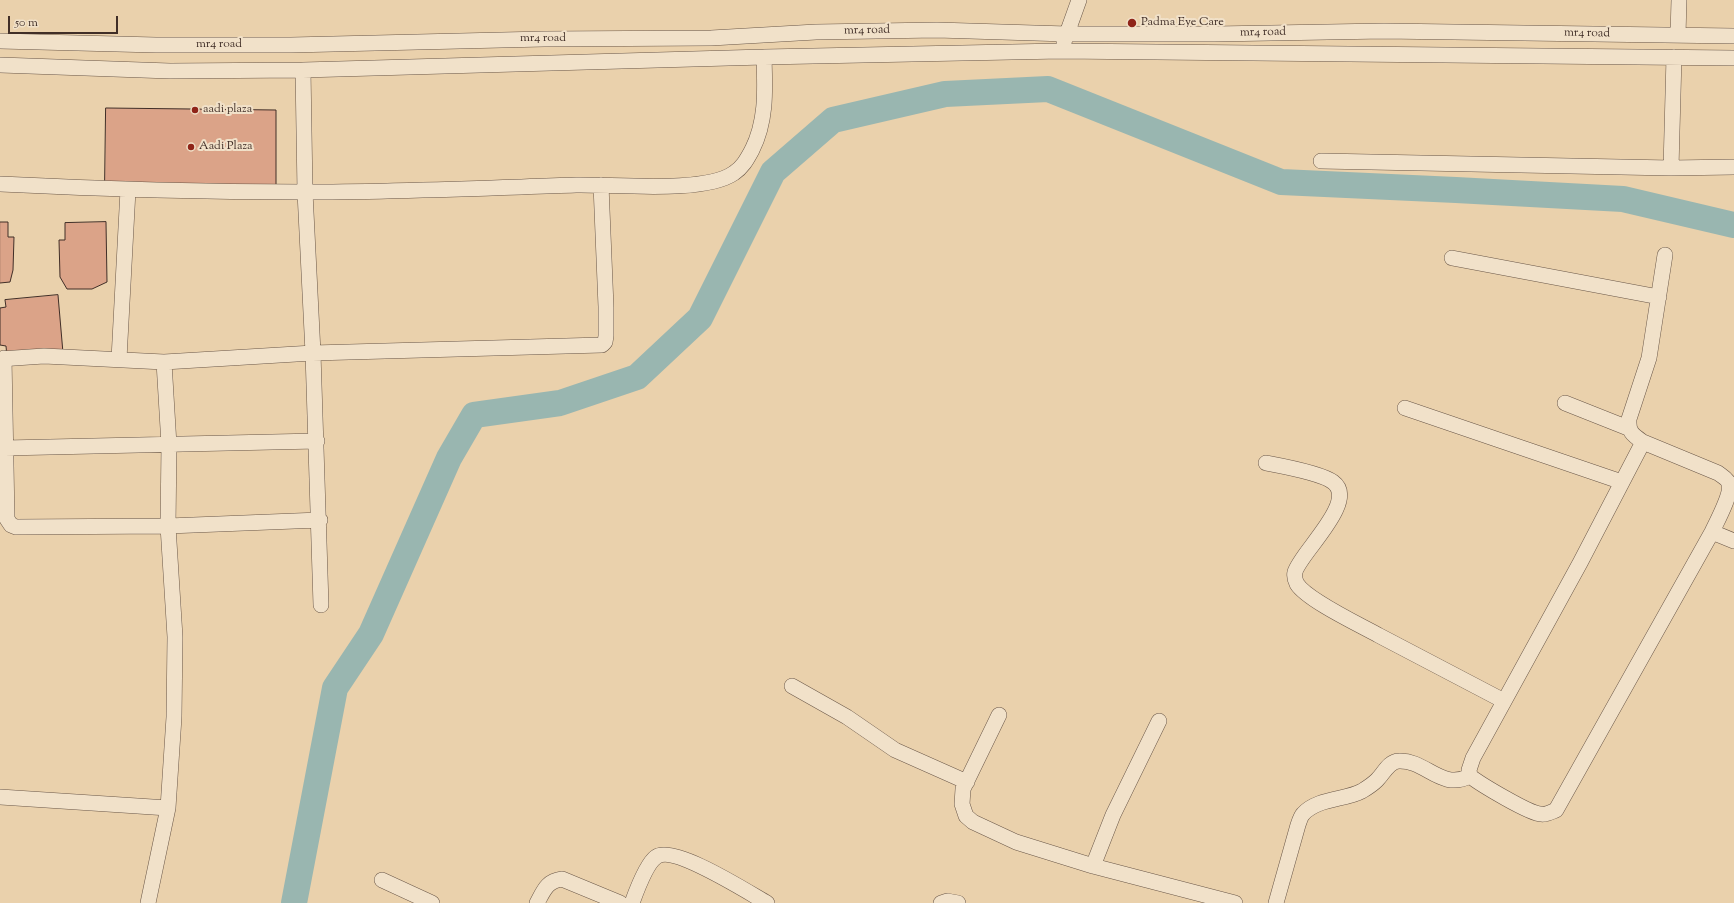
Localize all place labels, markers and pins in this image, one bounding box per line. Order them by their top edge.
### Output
place label: Padma Eye Care [1141,16,1224,30]
marker: Padma Eye Care [1126,17,1138,29]
place label: aadi plaza [203,103,252,117]
marker: aadi plaza [190,105,200,115]
place label: Aadi Plaza [199,140,253,154]
marker: Aadi Plaza [186,142,196,152]

